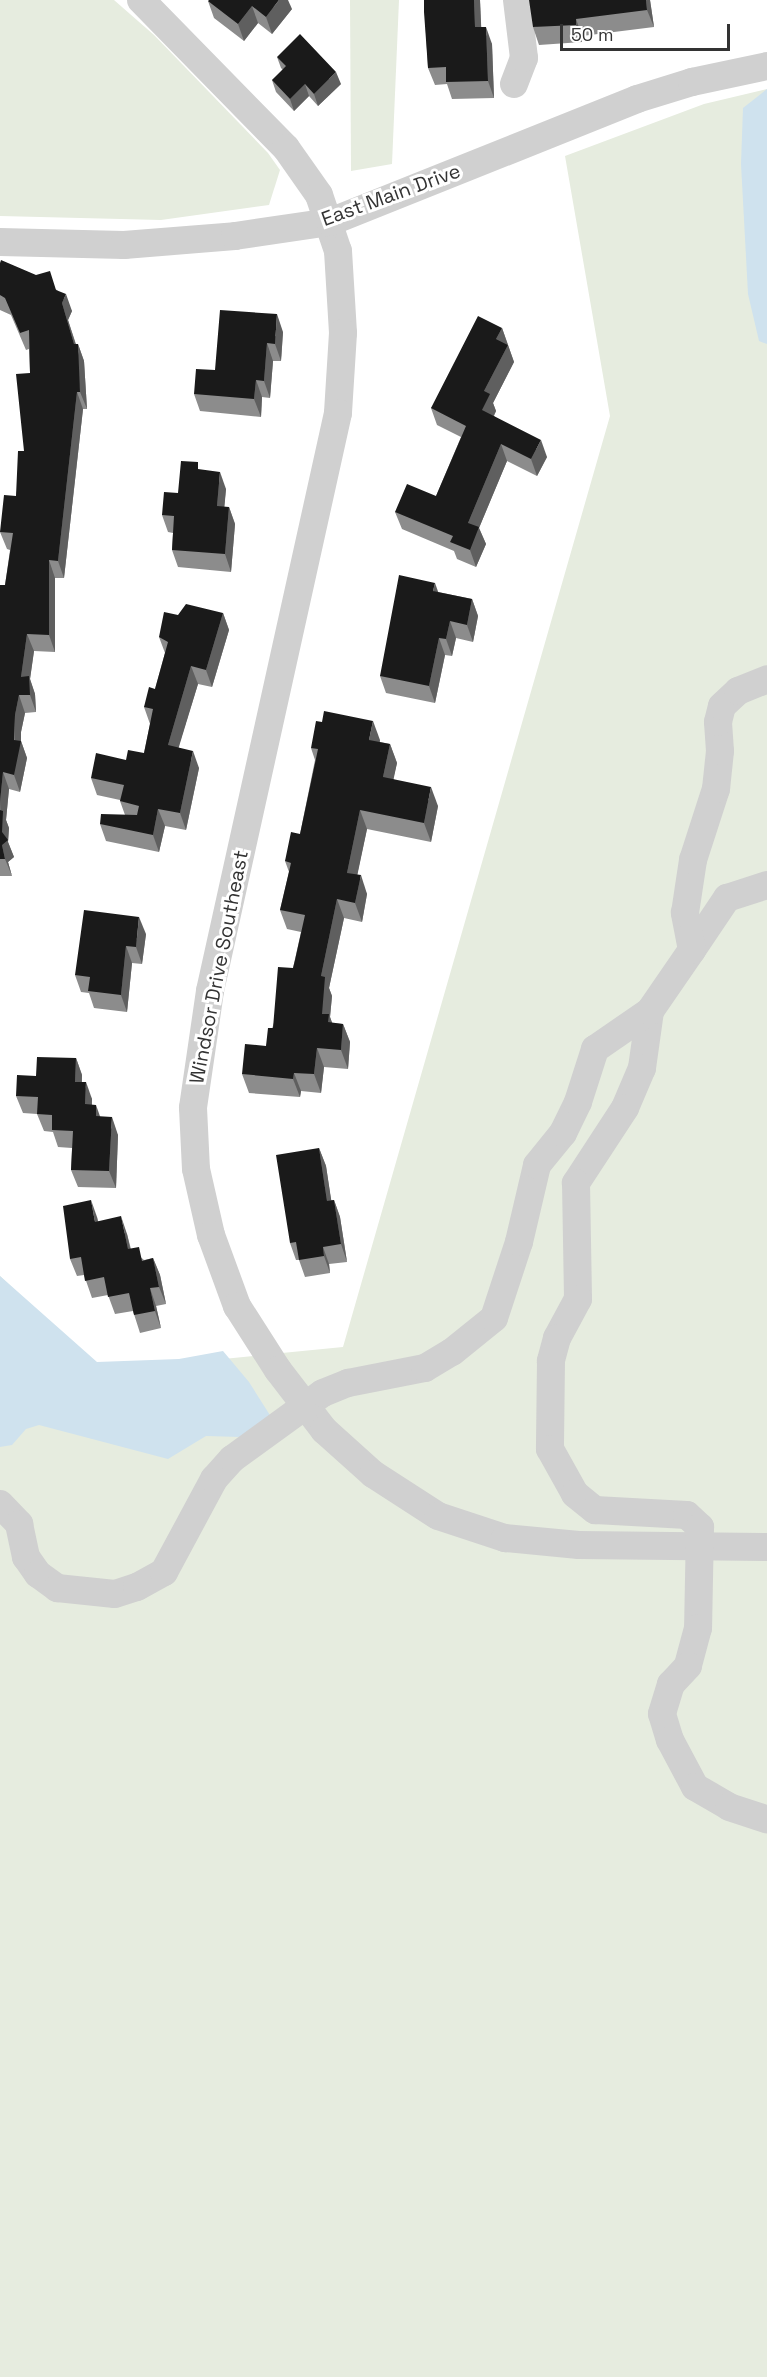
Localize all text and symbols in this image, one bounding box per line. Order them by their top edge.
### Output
scale bar [563,12,732,50]
text: 50 m [571,23,613,46]
street label: East Main Drive [318,159,464,231]
street label: Windsor Drive Southeast [185,848,253,1086]

